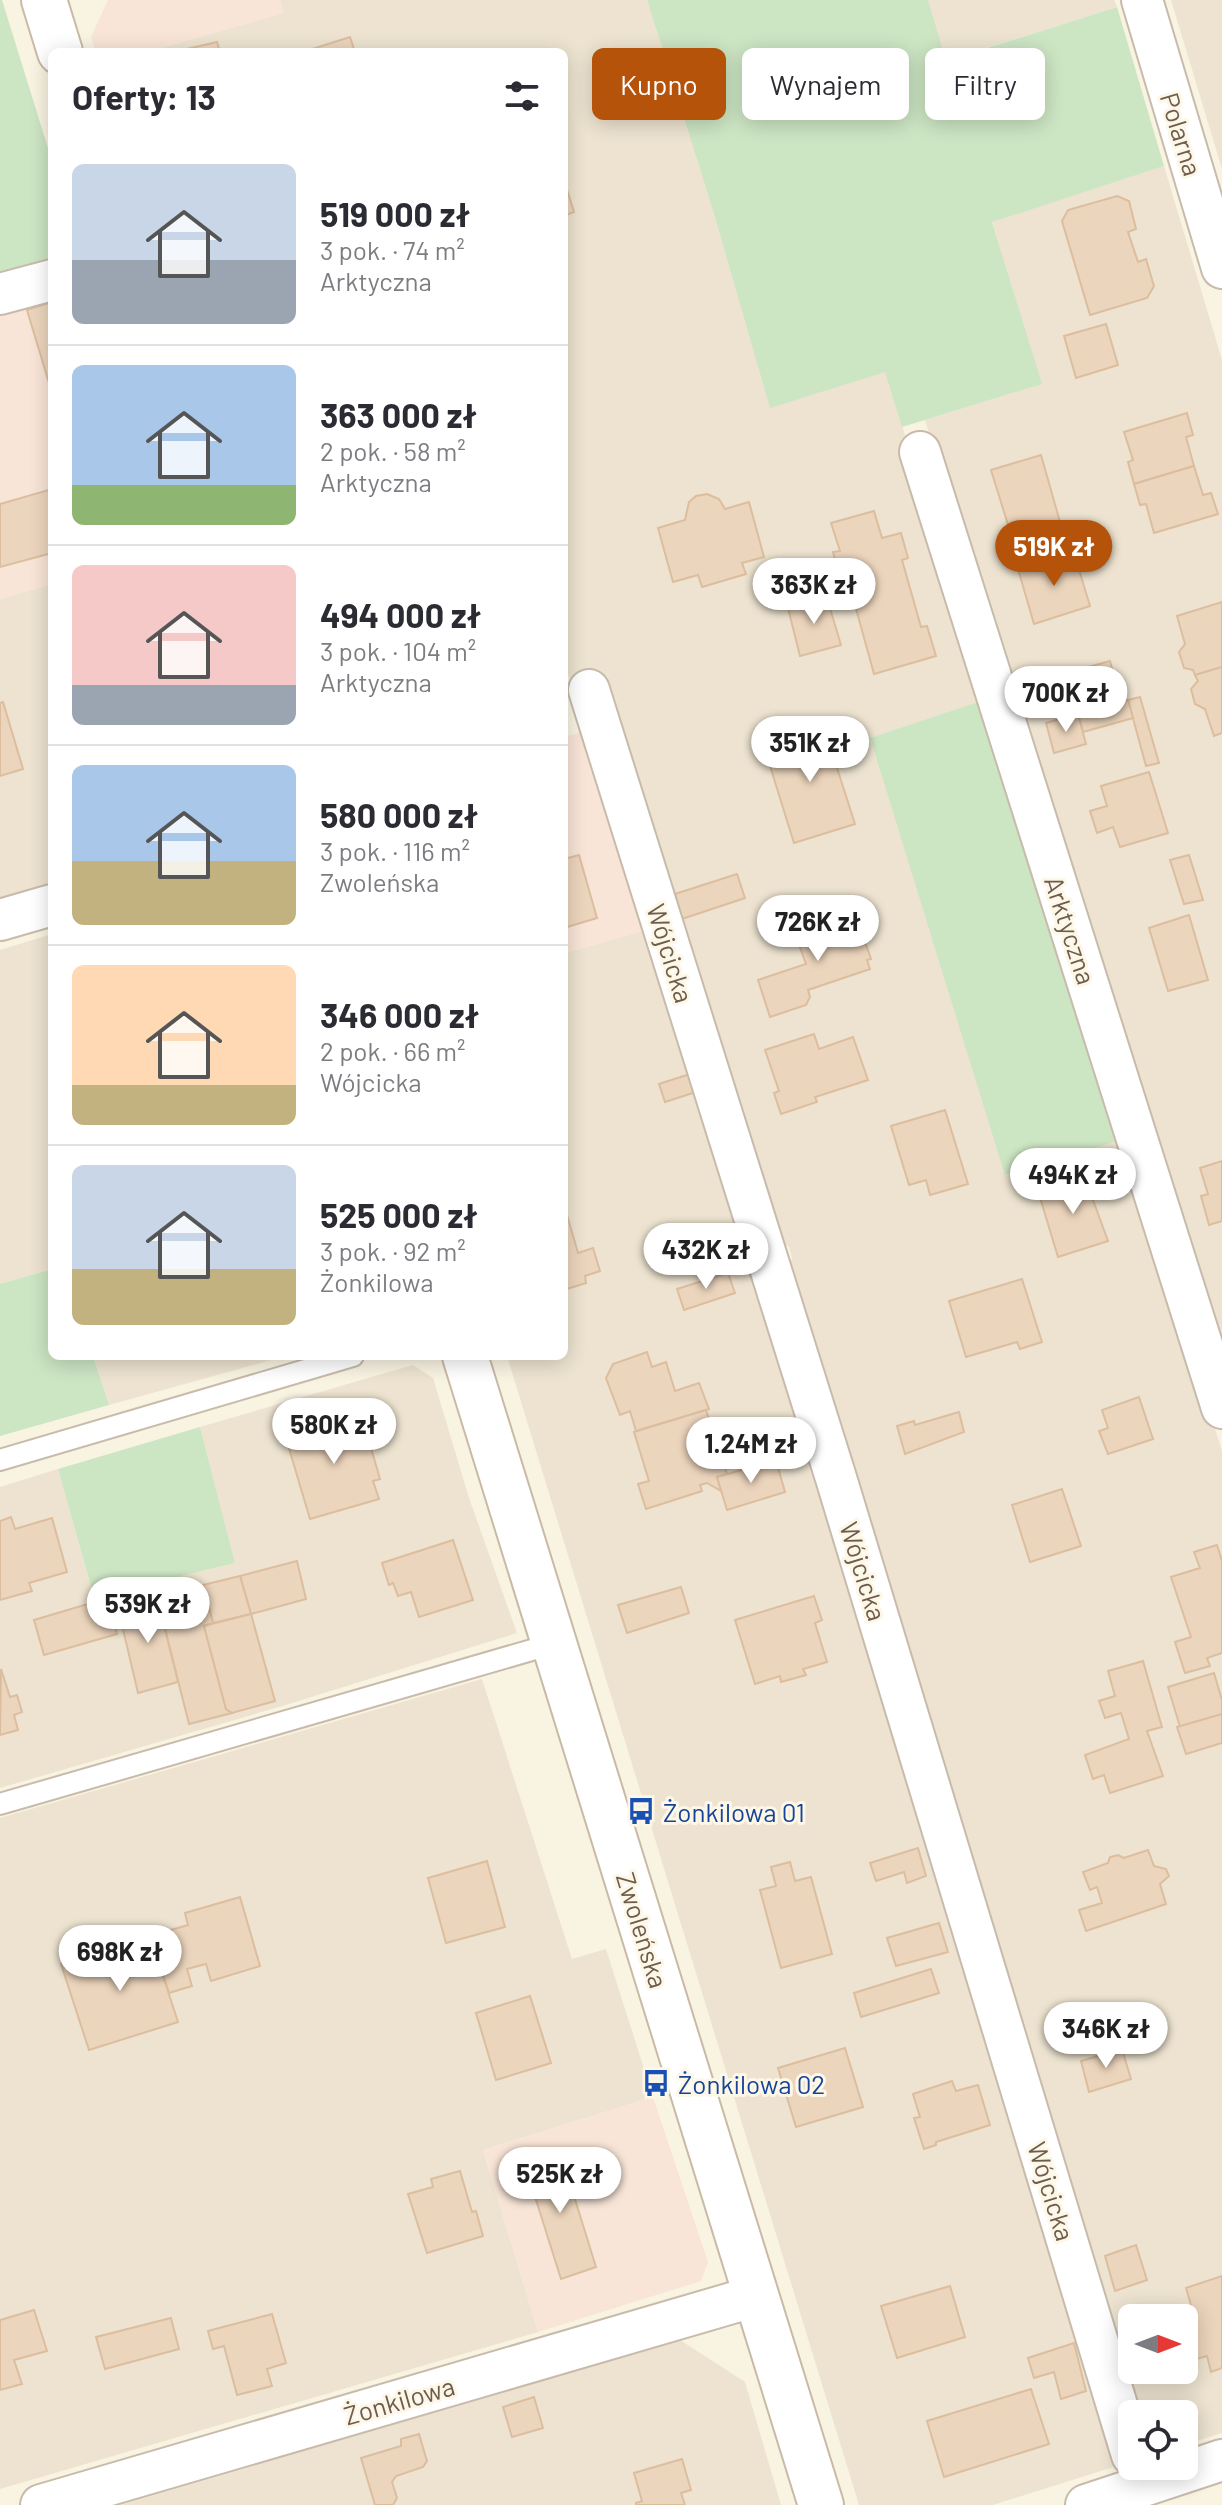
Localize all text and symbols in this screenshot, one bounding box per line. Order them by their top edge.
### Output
chip: Kupno [592,48,726,120]
chip: Wynajem [742,48,909,120]
chip: Filtry [925,48,1045,120]
icon: filters [500,74,544,118]
text: Oferty: 13 [72,76,216,117]
street label: Polarna [1155,89,1209,179]
text: 519 000 zł [320,193,470,234]
icon: home [136,196,232,292]
text: 3 pok. · 74 m² [320,234,465,265]
text: Arktyczna [320,265,432,296]
text: 363 000 zł [320,394,477,435]
icon: home [136,397,232,493]
text: 2 pok. · 58 m² [320,435,466,466]
text: Arktyczna [320,466,432,497]
pin: 519K zł [980,520,1128,588]
text: 519K zł [1013,530,1095,561]
pin: 363K zł [740,558,888,626]
text: 363K zł [771,568,857,599]
text: 494 000 zł [320,594,481,635]
icon: home [136,597,232,693]
text: 3 pok. · 104 m² [320,635,476,666]
text: Arktyczna [320,666,432,697]
pin: 700K zł [992,666,1140,734]
text: 700K zł [1022,676,1110,707]
pin: 351K zł [736,716,884,784]
text: 351K zł [769,726,851,757]
text: 580 000 zł [320,794,478,835]
icon: home [136,797,232,893]
text: 3 pok. · 116 m² [320,835,470,866]
text: Zwoleńska [320,866,439,897]
street label: Arktyczna [1039,872,1103,988]
pin: 726K zł [744,895,892,963]
street label: Wójcicka [641,900,701,1006]
text: 726K zł [775,905,861,936]
text: 346 000 zł [320,994,479,1035]
icon: home [136,997,232,1093]
text: 2 pok. · 66 m² [320,1035,466,1066]
text: Wójcicka [320,1066,422,1097]
pin: 494K zł [999,1148,1147,1216]
text: 494K zł [1028,1158,1118,1189]
text: 525 000 zł [320,1194,478,1235]
icon: home [136,1197,232,1293]
pin: 432K zł [632,1223,780,1291]
text: 432K zł [661,1233,751,1264]
text: 3 pok. · 92 m² [320,1235,466,1266]
text: Żonkilowa [320,1266,433,1297]
pin: 580K zł [260,1398,408,1466]
text: 580K zł [290,1408,378,1439]
pin: 1.24M zł [668,1417,834,1485]
text: 1.24M zł [704,1427,798,1458]
street label: Wójcicka [834,1518,894,1624]
pin: 539K zł [74,1577,222,1645]
text: 539K zł [105,1587,191,1618]
bus stop icon: Żonkilowa 01 [626,1796,656,1826]
place label: Żonkilowa 01 [663,1796,805,1827]
street label: Zwoleńska [611,1868,675,1992]
pin: 698K zł [46,1925,194,1993]
text: 698K zł [77,1935,163,1966]
pin: 346K zł [1032,2002,1180,2070]
text: 346K zł [1062,2012,1150,2043]
bus stop icon: Żonkilowa 02 [641,2068,671,2098]
place label: Żonkilowa 02 [678,2068,825,2099]
street label: Wójcicka [1022,2138,1082,2244]
pin: 525K zł [486,2147,634,2215]
text: 525K zł [516,2157,604,2188]
north arrow [1118,2304,1198,2384]
map controls [1118,2304,1198,2480]
street label: Żonkilowa [340,2369,458,2431]
button: locate [1118,2400,1198,2480]

